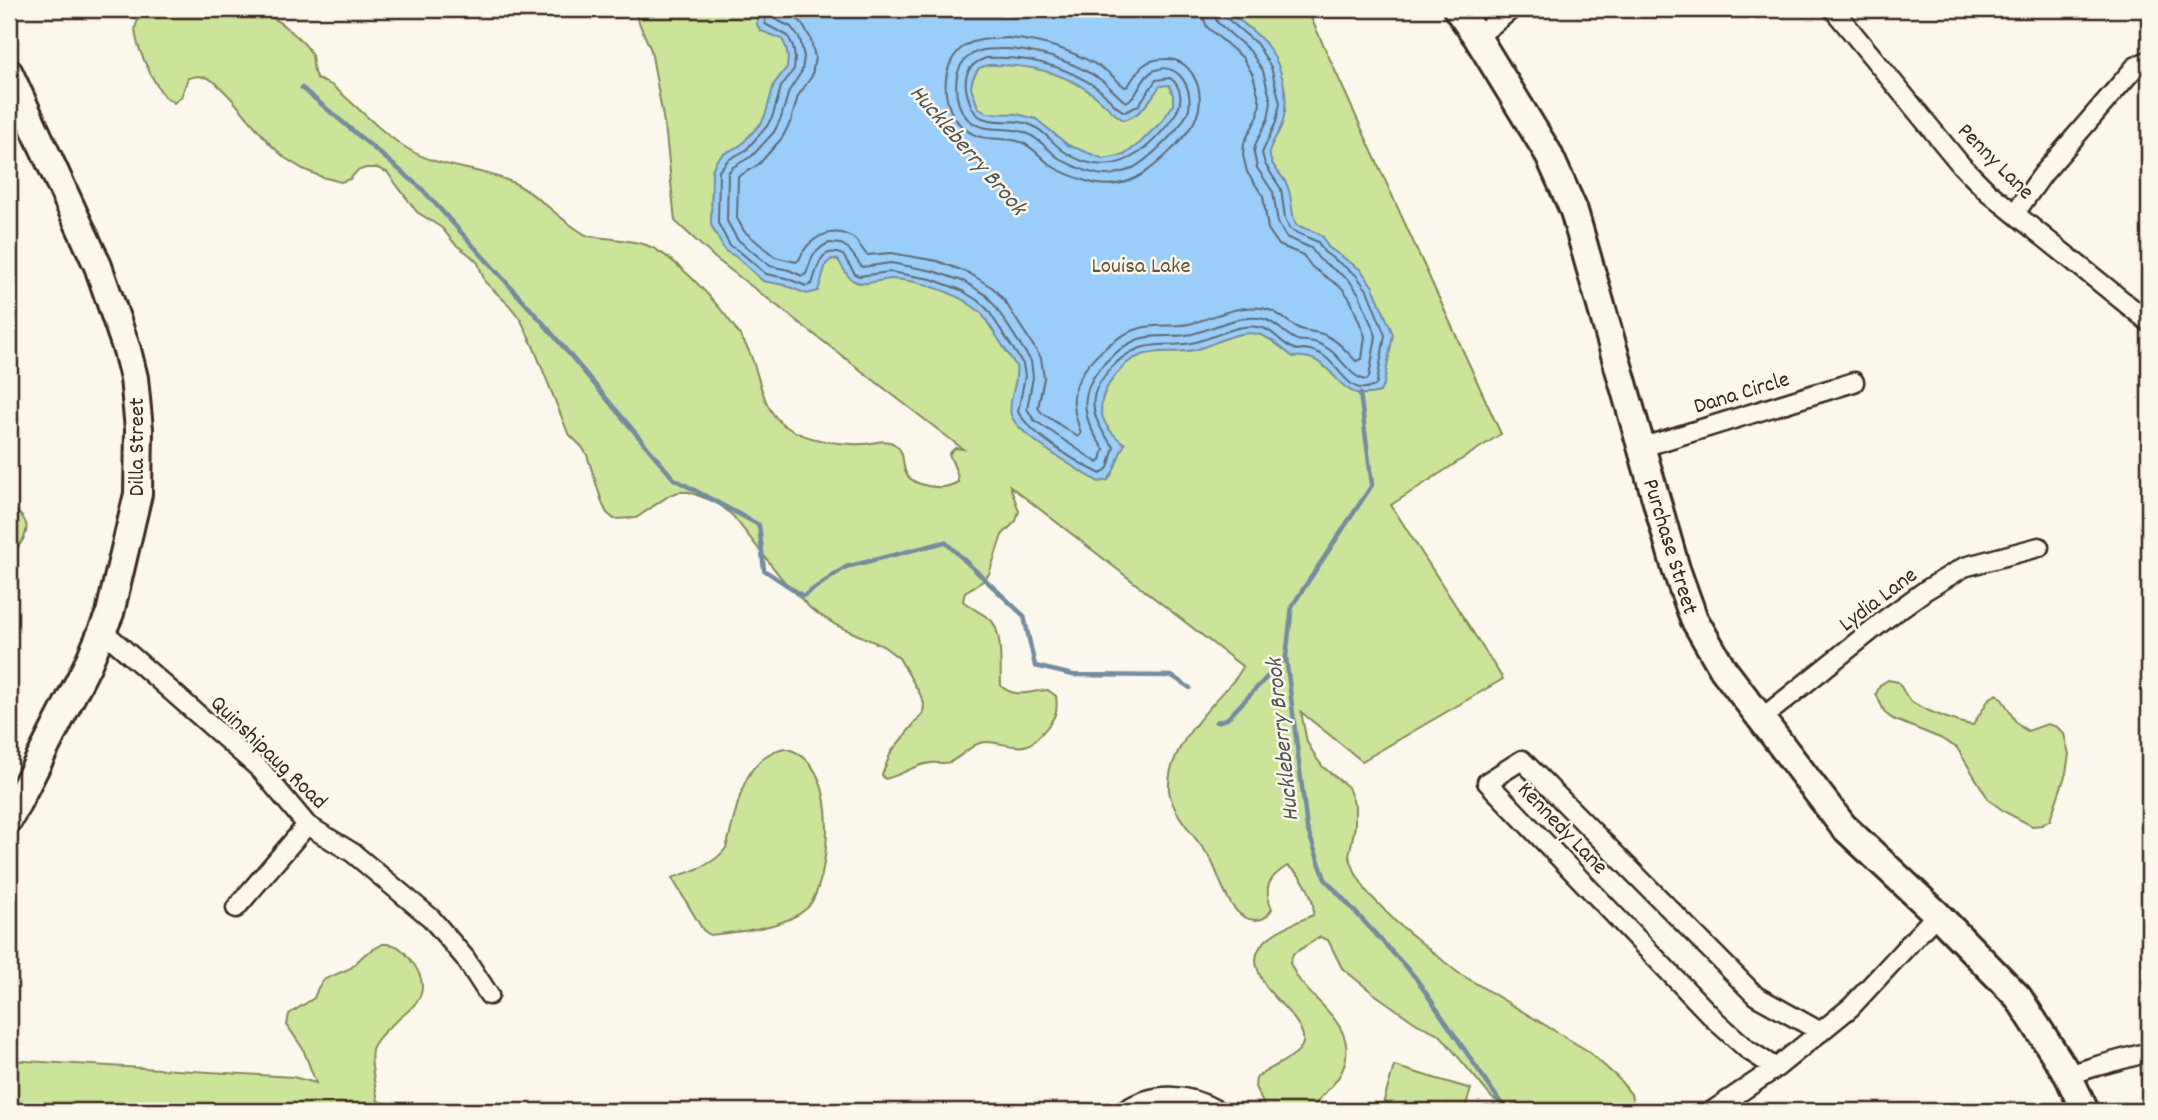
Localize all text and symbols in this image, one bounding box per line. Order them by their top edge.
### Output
water label: Huckleberry Brook [900,78,1035,226]
street label: Penny Lane [1948,116,2041,209]
park label: Louisa Lake [1091,251,1191,284]
street label: Dana Circle [1690,364,1794,424]
street label: Dilla Street [122,398,155,496]
street label: Purchase Street [1632,475,1705,619]
street label: Lydia Lane [1833,560,1925,641]
water label: Huckleberry Brook [1258,654,1309,823]
street label: Quinshipaug Road [201,689,334,818]
street label: Kennedy Lane [1508,775,1614,883]

